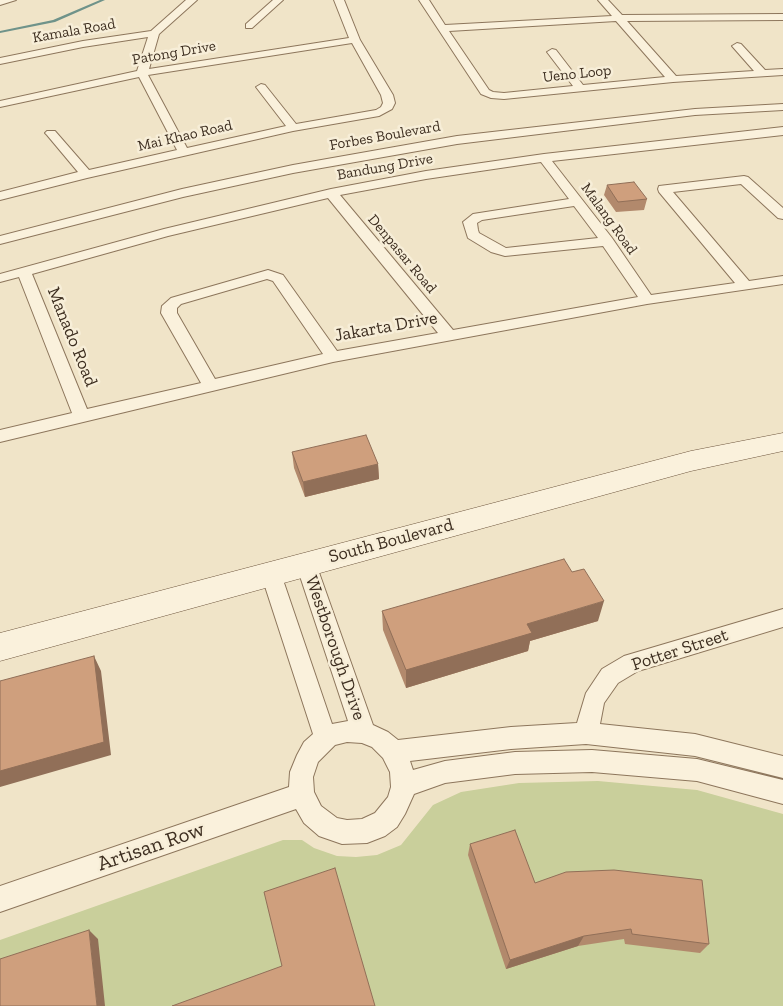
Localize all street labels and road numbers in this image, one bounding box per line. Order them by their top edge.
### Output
street label: Kamala Road [31,15,117,47]
street label: Patong Drive [131,37,217,69]
street label: Ueno Loop [542,61,612,87]
street label: Mai Khao Road [136,116,234,156]
street label: Forbes Boulevard [328,117,442,155]
street label: Bandung Drive [336,150,434,184]
street label: Malang Road [577,180,641,258]
street label: Denpasar Road [364,211,440,297]
street label: Manado Road [42,284,102,390]
street label: Jakarta Drive [333,307,439,347]
street label: South Boulevard [326,514,456,568]
street label: Westborough Drive [300,573,370,723]
street label: Potter Street [629,624,731,676]
street label: Artisan Row [94,817,208,877]

